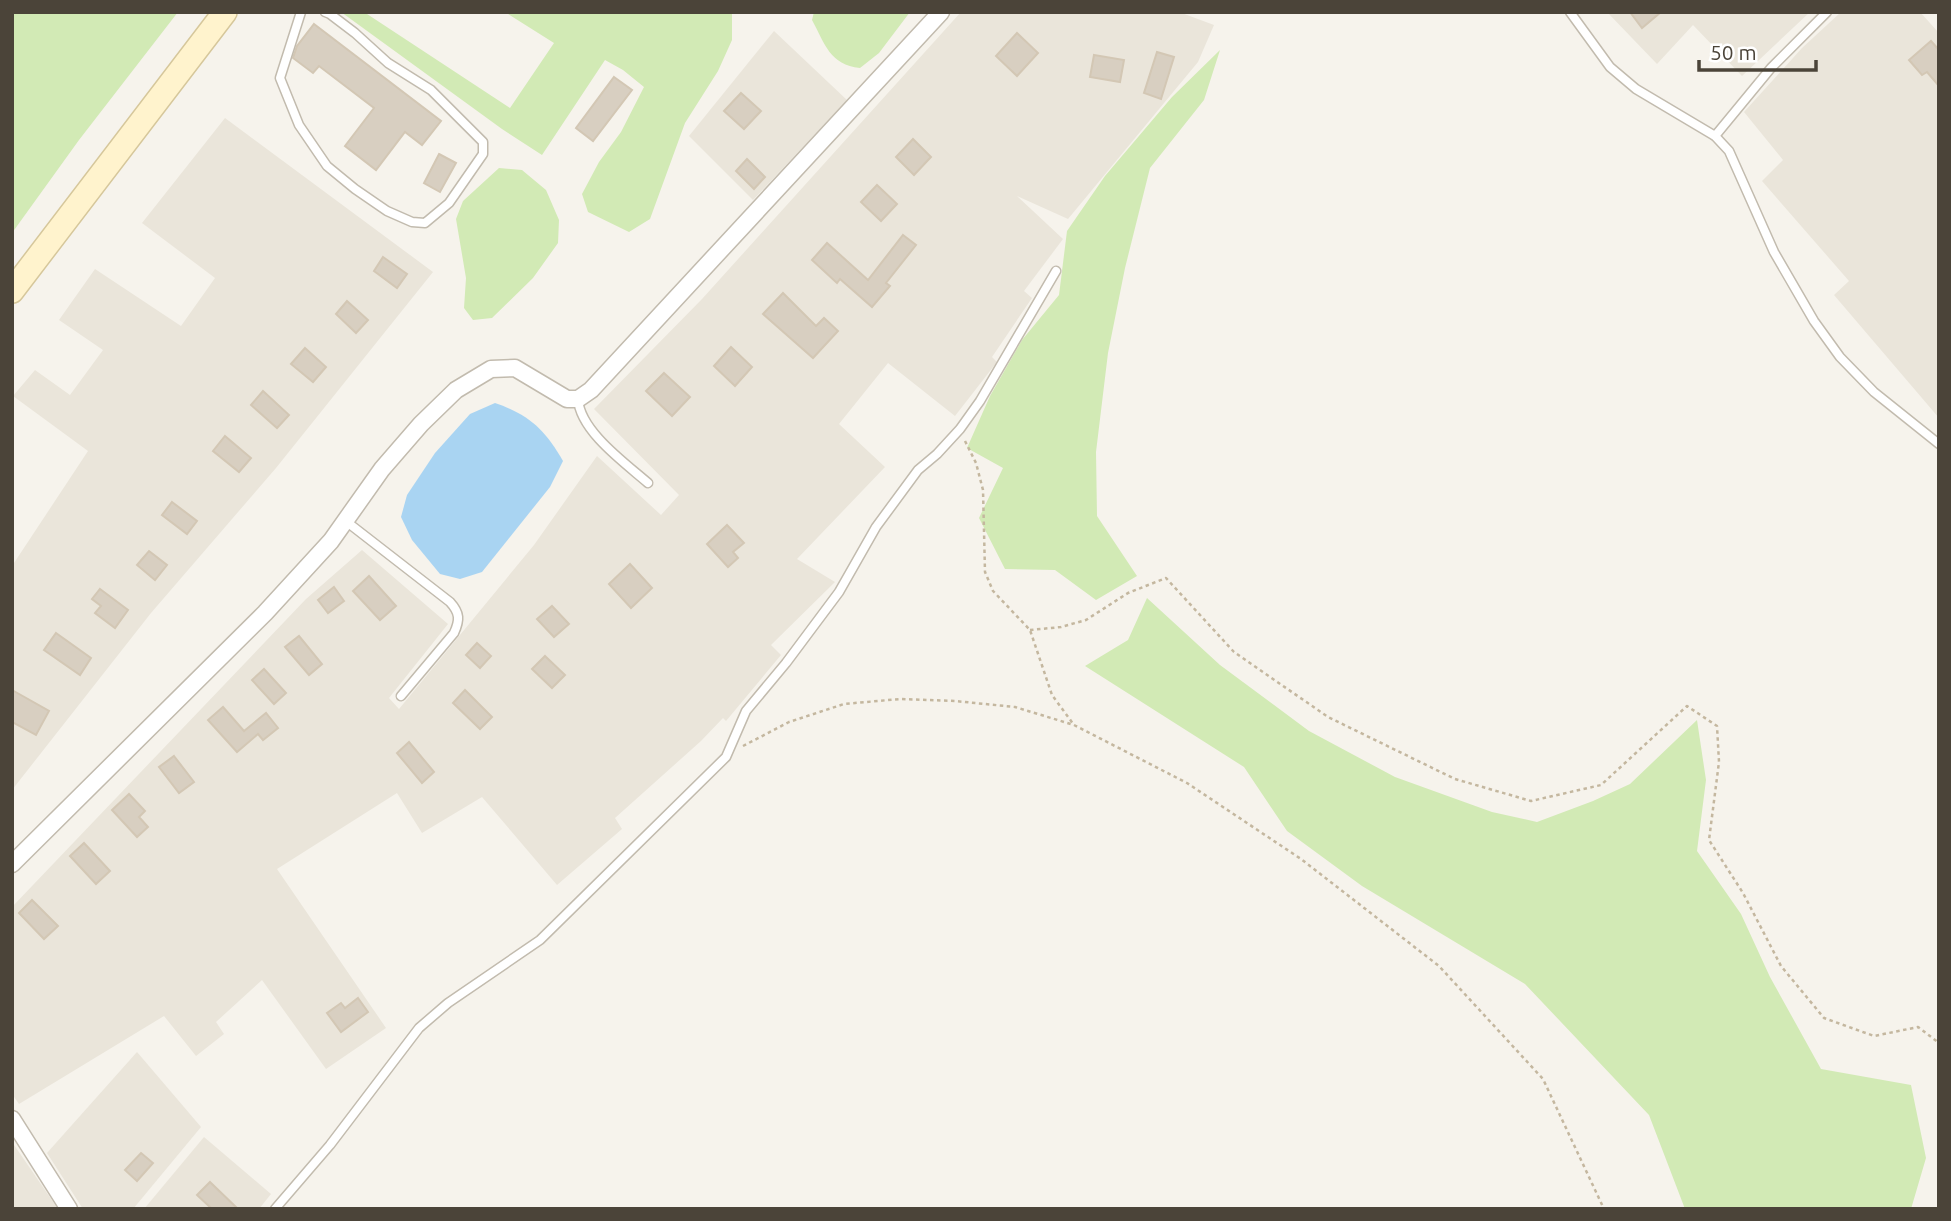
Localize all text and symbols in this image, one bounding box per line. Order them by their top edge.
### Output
scale bar [1699,28,1816,72]
text: 50 m [1710,40,1757,64]

